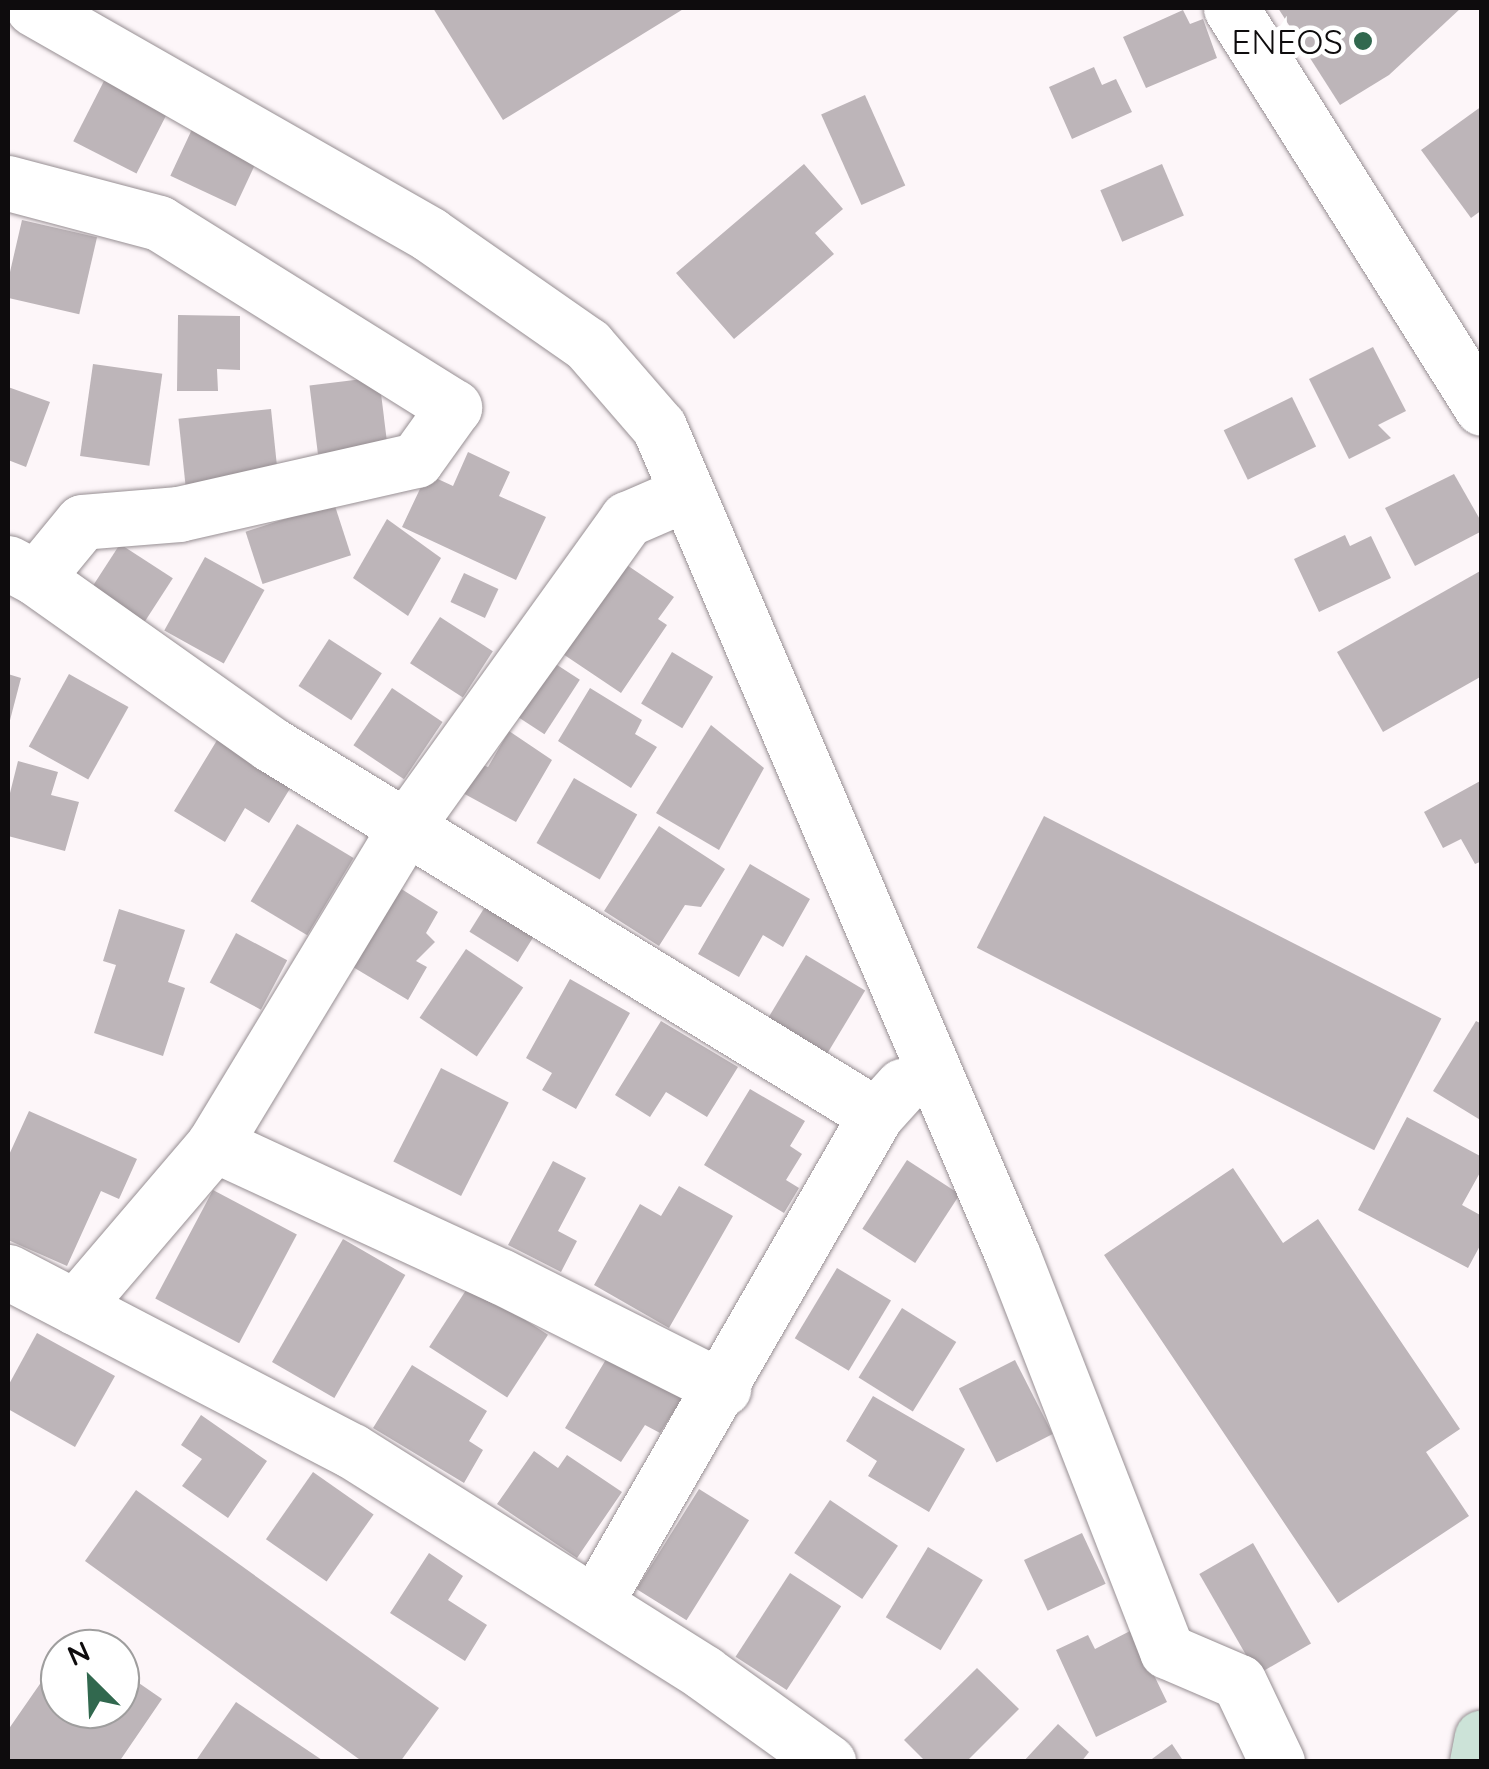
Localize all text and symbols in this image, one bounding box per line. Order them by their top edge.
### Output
place label: ENEOS [1231,20,1343,62]
marker: ENEOS [1352,30,1374,52]
north arrow [40,1629,140,1729]
text: N [62,1633,95,1673]

